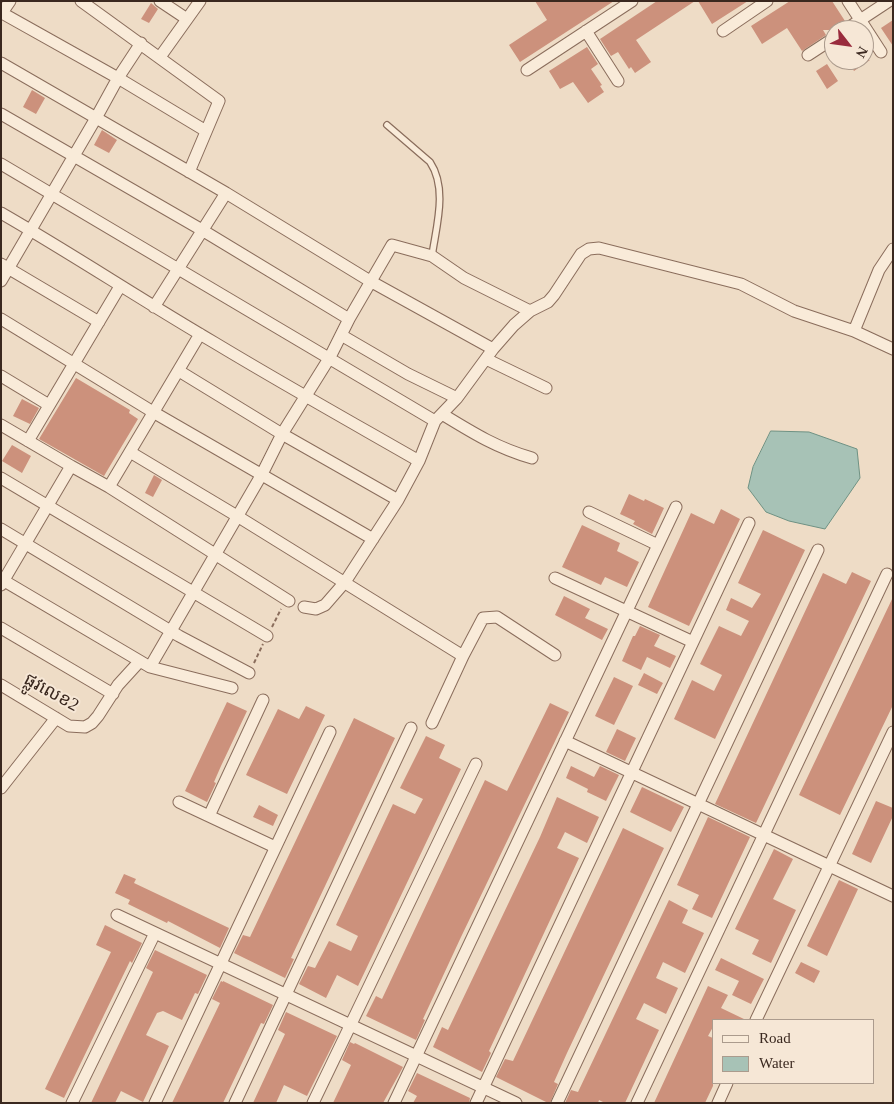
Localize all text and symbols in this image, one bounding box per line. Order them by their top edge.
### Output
north arrow [824,20,874,70]
text: N [853,44,871,60]
street label: ផ្លូវលេខ2 [20,669,82,717]
legend [712,1019,874,1084]
text: Road [759,1030,791,1046]
text: Water [759,1055,794,1071]

